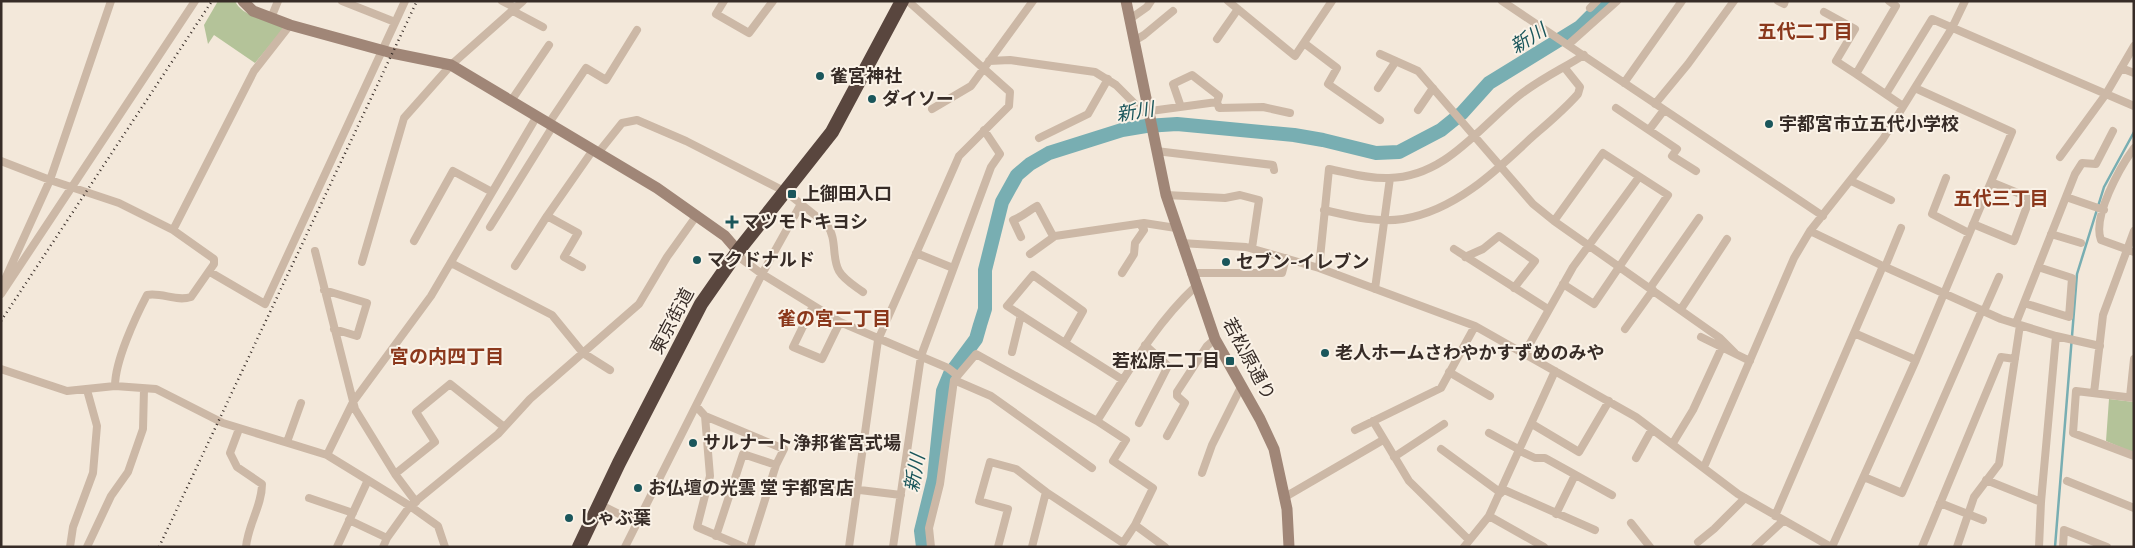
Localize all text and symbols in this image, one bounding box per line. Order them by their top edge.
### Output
water label: 新川 [1506,17,1552,57]
district label: 五代二丁目 [1757,19,1853,42]
place label: 雀宮神社 [830,64,902,86]
marker: 雀宮神社 [814,70,826,82]
place label: ダイソー [882,87,954,109]
marker: ダイソー [866,93,878,105]
water label: 新川 [1114,96,1157,125]
place label: 宇都宮市立五代小学校 [1779,112,1959,134]
marker: 宇都宮市立五代小学校 [1763,118,1775,130]
place label: 上御田入口 [802,182,892,204]
district label: 五代三丁目 [1953,186,2049,209]
marker: 上御田入口 [786,188,798,200]
place label: マツモトキヨシ [742,210,868,232]
marker: マツモトキヨシ [726,216,738,228]
place label: マクドナルド [707,248,815,270]
place label: セブン-イレブン [1236,250,1369,272]
marker: マクドナルド [691,254,703,266]
marker: セブン-イレブン [1220,256,1232,268]
street label: 東京街道 [645,284,698,357]
district label: 雀の宮二丁目 [777,306,891,329]
street label: 若松原通り [1219,314,1281,403]
place label: 老人ホームさわやかすずめのみや [1335,341,1604,363]
district label: 宮の内四丁目 [390,344,504,367]
marker: 老人ホームさわやかすずめのみや [1319,347,1331,359]
place label: 若松原二丁目 [1112,349,1220,371]
marker: 若松原二丁目 [1224,355,1236,367]
place label: サルナート浄邦雀宮式場 [703,431,901,453]
marker: サルナート浄邦雀宮式場 [687,437,699,449]
water label: 新川 [899,450,928,494]
place label: お仏壇の光雲 堂 宇都宮店 [648,476,854,498]
marker: お仏壇の光雲 堂 宇都宮店 [632,482,644,494]
place label: しゃぶ葉 [579,506,651,528]
marker: しゃぶ葉 [563,512,575,524]

